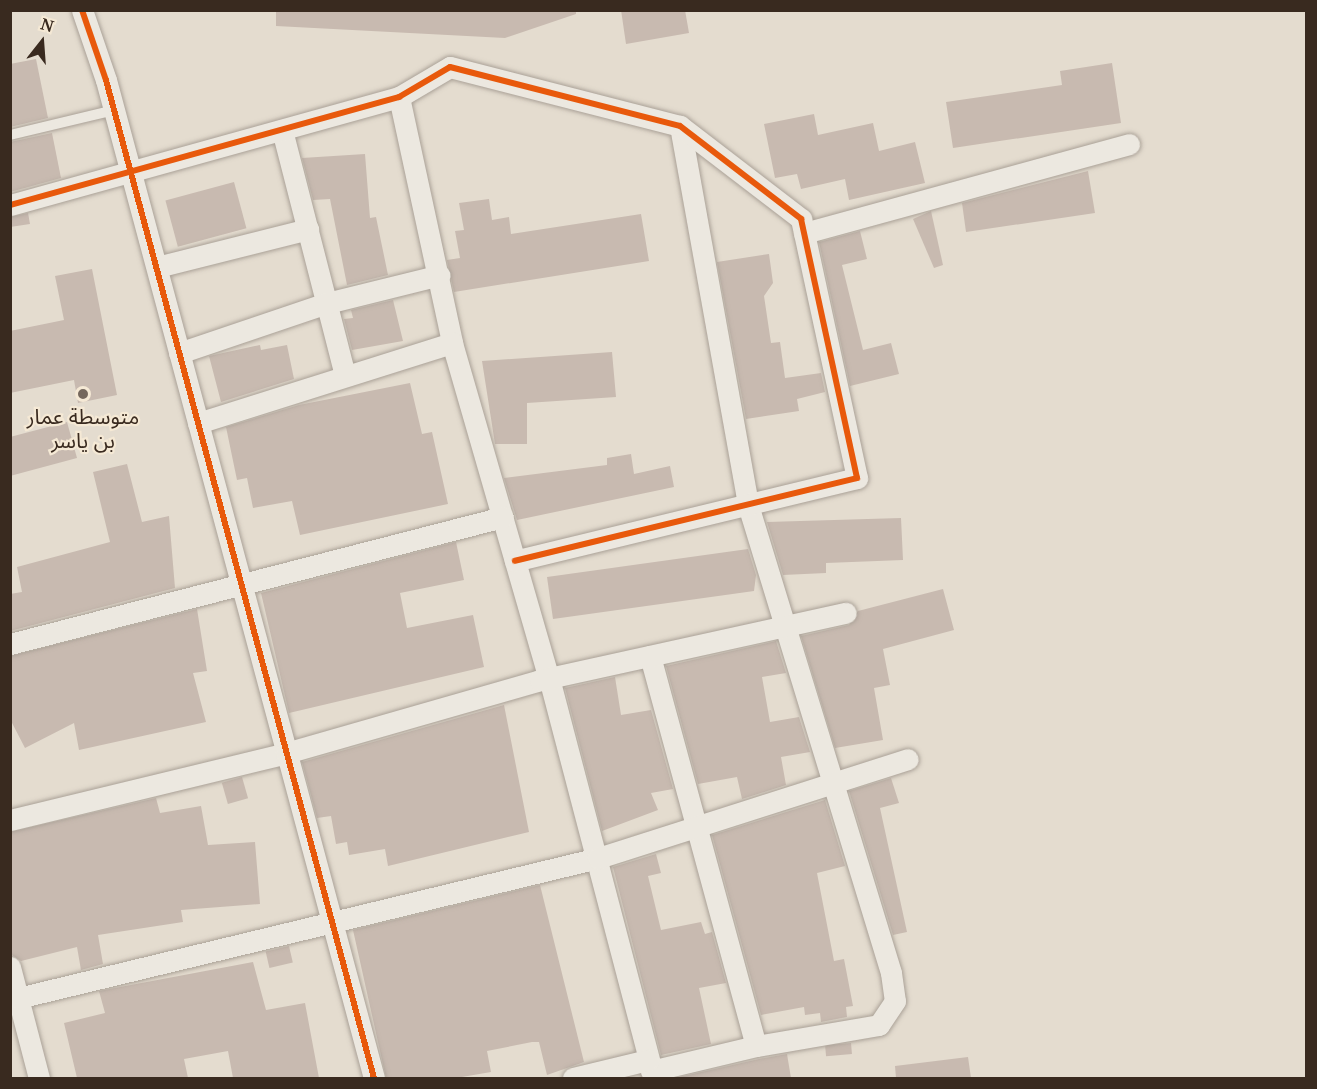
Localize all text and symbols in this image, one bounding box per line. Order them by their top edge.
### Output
north arrow [12,12,72,72]
text: N [38,12,57,37]
marker: متوسطة عمار بن ياسر [76,387,90,401]
place label: متوسطة عمار بن ياسر [27,403,139,453]

